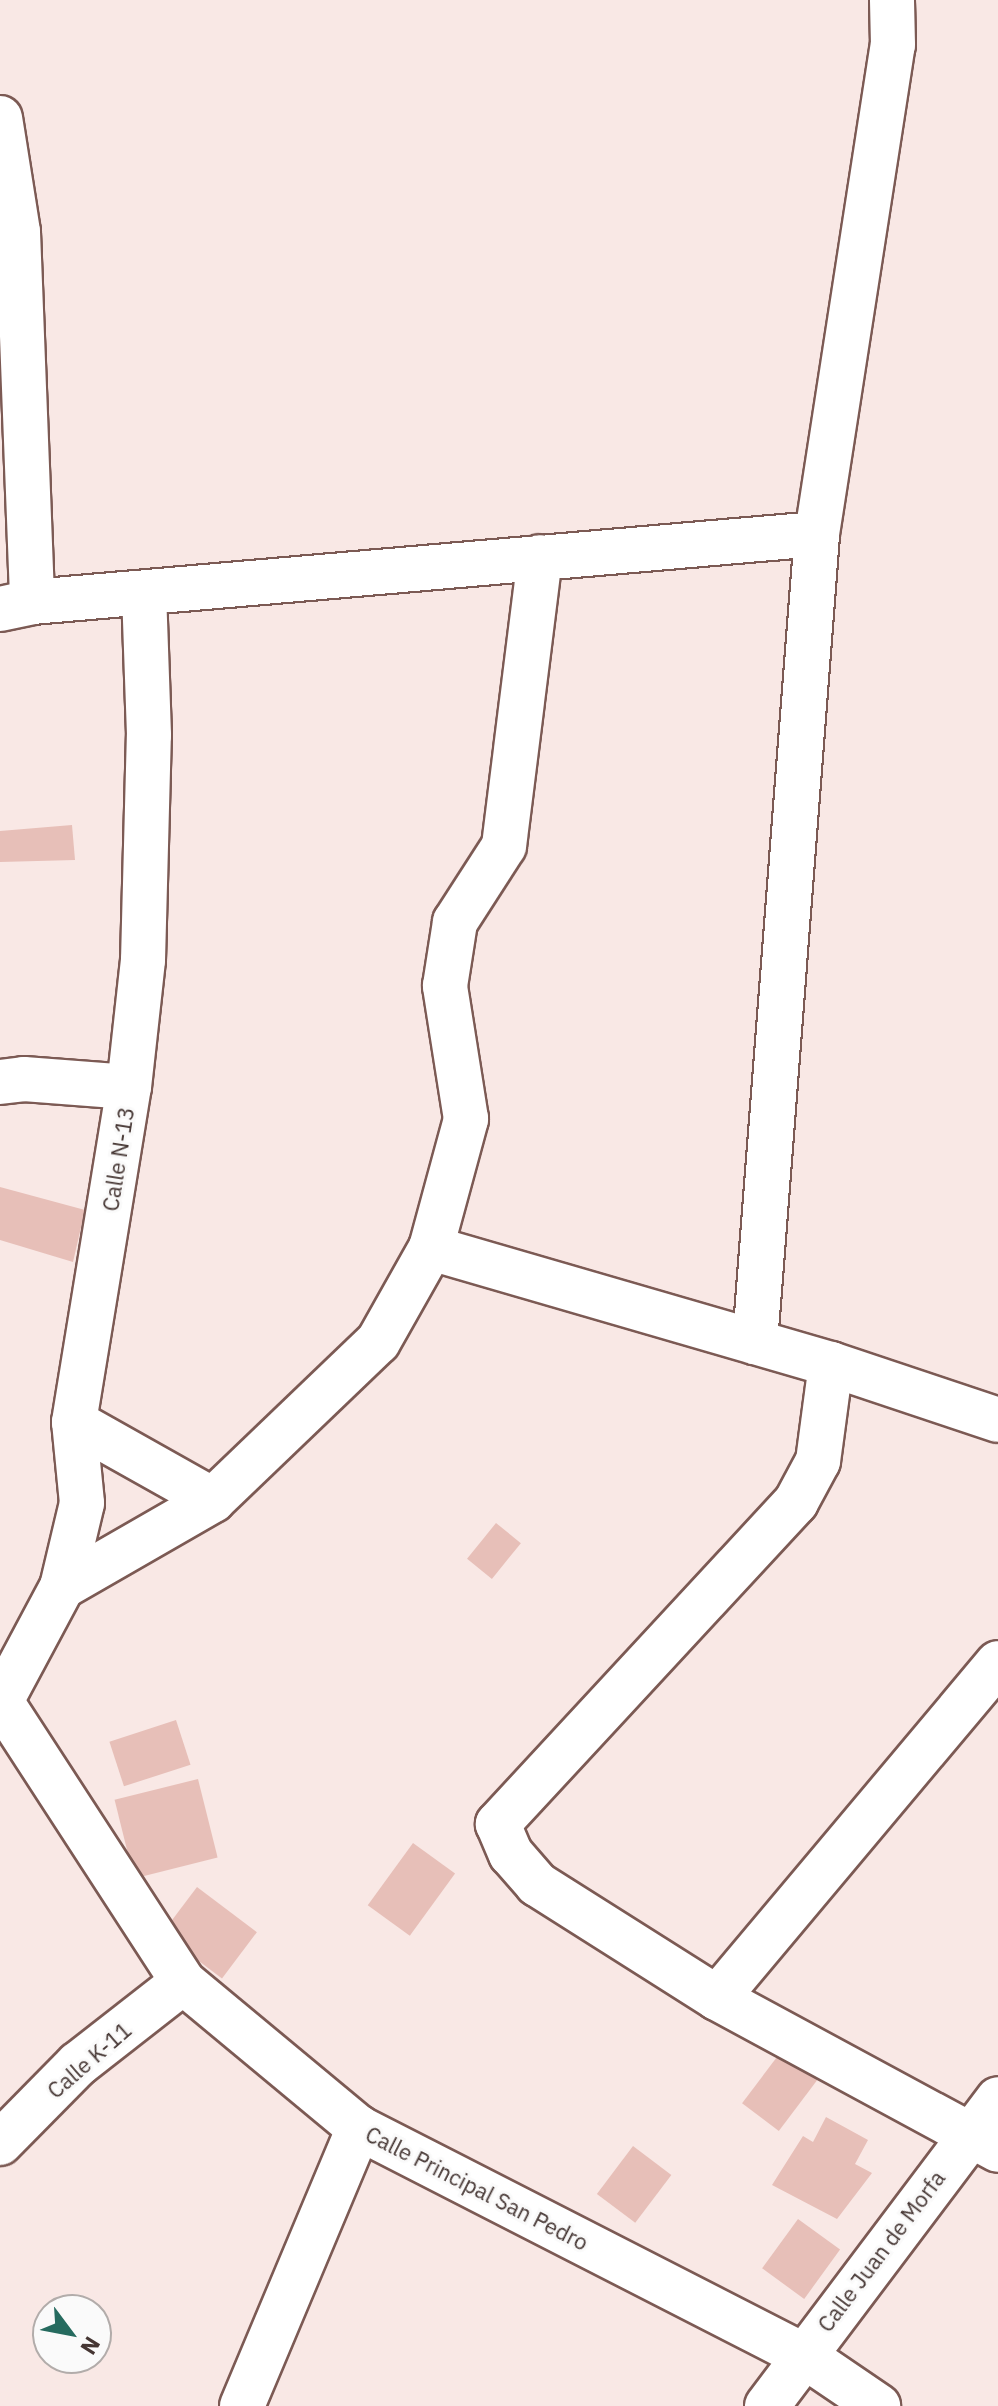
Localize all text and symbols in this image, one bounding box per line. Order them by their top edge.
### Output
street label: Calle N-13 [97,1105,139,1213]
street label: Calle K-11 [42,2016,136,2104]
street label: Calle Principal San Pedro [361,2120,593,2256]
street label: Calle Juan de Morfa [812,2165,950,2337]
north arrow [32,2294,112,2374]
text: N [75,2331,108,2360]

